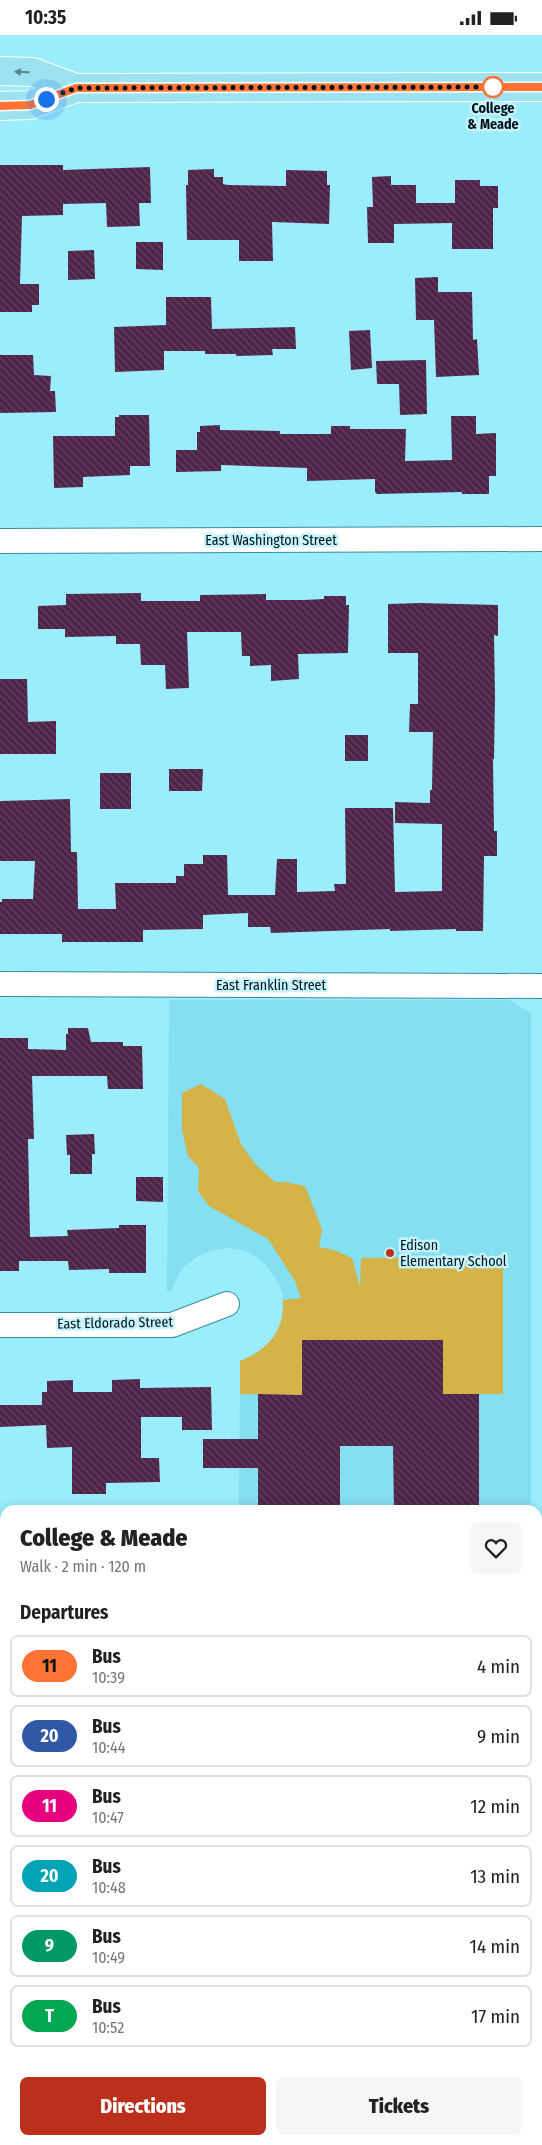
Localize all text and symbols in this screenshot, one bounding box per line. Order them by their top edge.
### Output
text: 10:35 [25,6,66,29]
one-way arrow [14,68,30,76]
marker: College & Meade [482,76,504,98]
your location [34,87,59,112]
place label: College & Meade [467,100,519,133]
street label: East Washington Street [205,532,337,549]
street label: East Franklin Street [216,977,327,994]
place label: Edison Elementary School [400,1237,507,1270]
marker: Edison Elementary School [384,1247,396,1259]
street label: East Eldorado Street [57,1313,173,1333]
button: heart [470,1522,522,1574]
text: College & Meade [20,1524,188,1552]
text: Walk · 2 min · 120 m [20,1557,146,1576]
text: Departures [20,1601,108,1624]
text: Bus [92,1645,121,1668]
text: 11 [42,1655,57,1677]
text: 4 min [477,1655,520,1678]
text: 10:39 [92,1668,125,1687]
text: Bus [92,1715,121,1738]
text: 20 [40,1725,59,1747]
text: 9 min [477,1725,520,1748]
text: 10:44 [92,1738,125,1757]
text: Bus [92,1785,121,1808]
text: 11 [42,1795,57,1817]
text: 12 min [470,1795,520,1818]
text: 10:47 [92,1808,124,1827]
text: Bus [92,1855,121,1878]
text: 20 [40,1865,59,1887]
text: 13 min [470,1865,520,1888]
text: 10:48 [92,1878,126,1897]
text: Bus [92,1925,121,1948]
text: 9 [45,1935,54,1957]
text: 14 min [470,1935,520,1958]
text: 10:49 [92,1948,125,1967]
text: Bus [92,1995,121,2018]
text: T [45,2005,54,2027]
text: 17 min [471,2005,520,2028]
text: 10:52 [92,2018,124,2037]
button: Directions [20,2077,266,2135]
button: Tickets [276,2077,522,2135]

